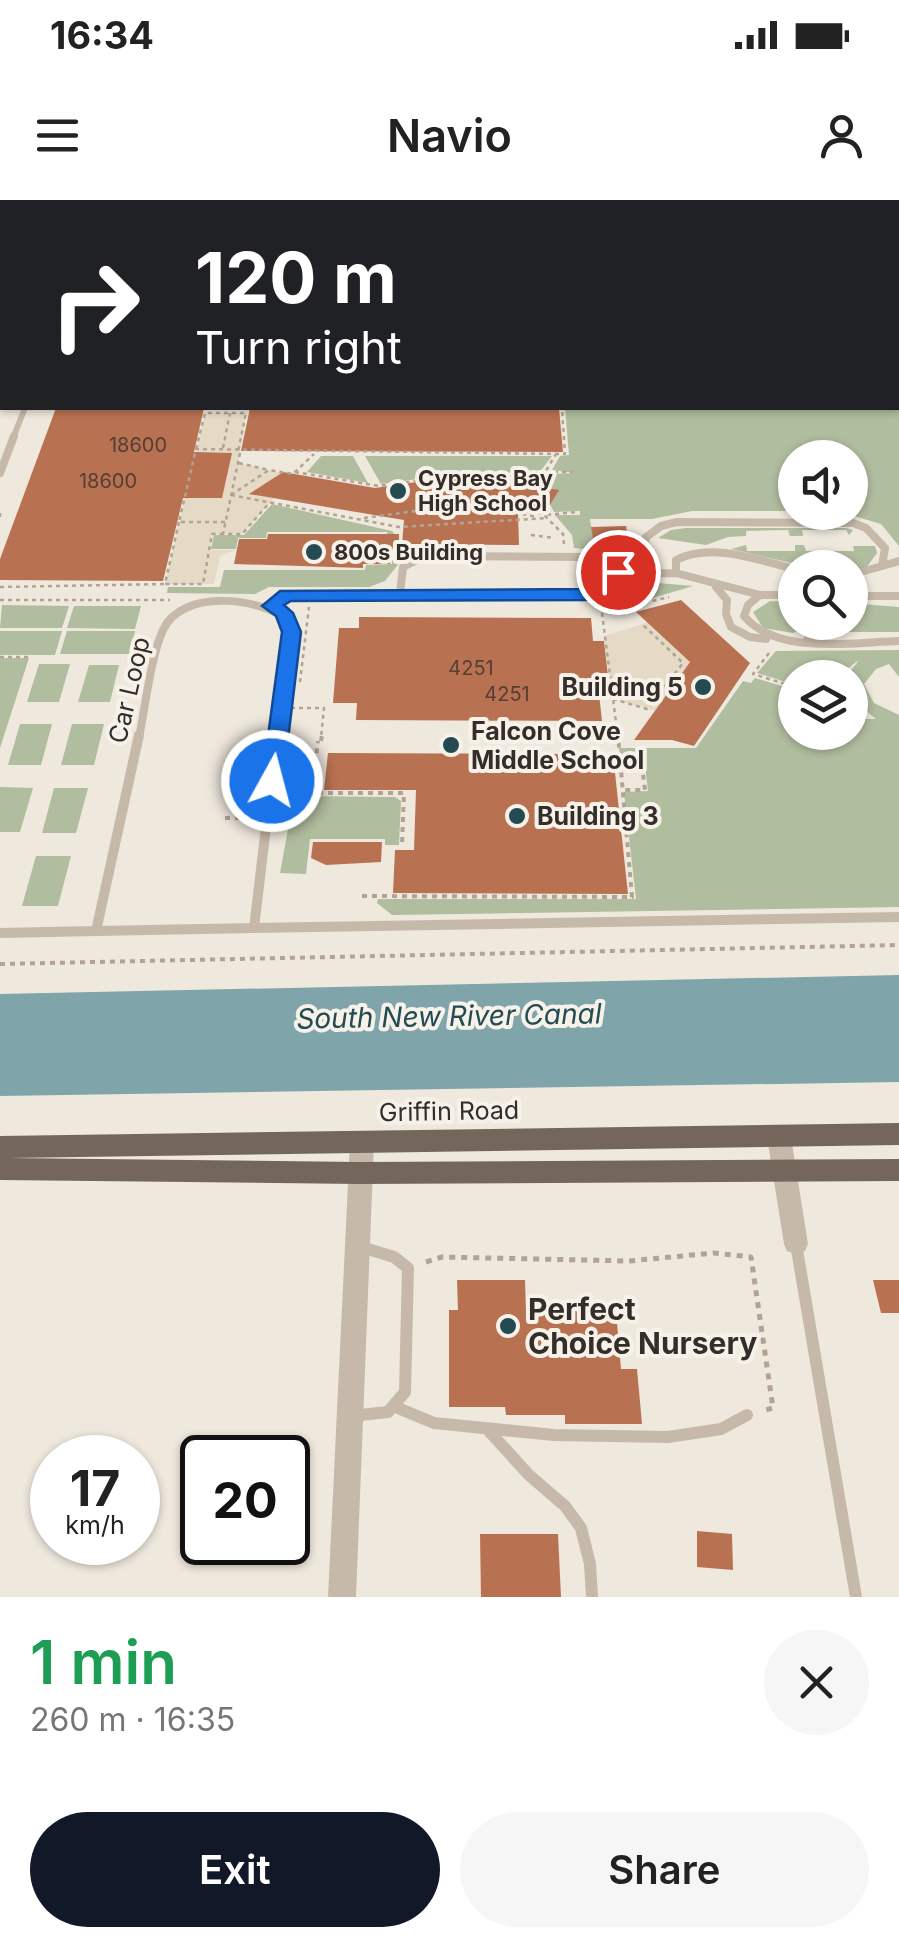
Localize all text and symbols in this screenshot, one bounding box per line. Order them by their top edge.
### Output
text: 16:34 [50,12,154,58]
icon: menu [30,108,85,163]
text: Navio [387,108,512,163]
icon: person [814,108,869,163]
text: 120 m [195,235,397,320]
icon: right [30,240,160,370]
text: Turn right [195,320,402,375]
house number: 18600 [109,433,167,457]
map controls [778,440,868,750]
button: sound [778,440,868,530]
place label: Cypress Bay High School [418,465,553,516]
house number: 18600 [79,469,137,493]
marker: Cypress Bay High School [387,480,409,502]
pin [576,530,661,615]
place label: 800s Building [334,539,483,565]
marker: 800s Building [303,541,325,563]
icon: arrive [591,545,646,600]
button: search [778,550,868,640]
street label: Car Loop [102,634,156,746]
house number: 4251 [448,656,494,680]
button: layers [778,660,868,750]
place label: Building 5 [562,672,683,702]
marker: Building 5 [692,676,714,698]
house number: 4251 [484,682,530,706]
place label: Falcon Cove Middle School [471,716,644,775]
position arrow [220,729,324,833]
marker: Falcon Cove Middle School [440,734,462,756]
place label: Building 3 [537,801,659,831]
marker: Building 3 [506,805,528,827]
water label: South New River Canal [296,996,602,1036]
street label: Griffin Road [379,1095,519,1127]
place label: Perfect Choice Nursery [528,1291,757,1361]
marker: Perfect Choice Nursery [497,1315,519,1337]
speed limit sign: 20 [180,1435,310,1565]
text: 17 [70,1458,120,1518]
text: km/h [65,1510,125,1540]
text: 1 min [30,1626,177,1698]
button: close [764,1630,869,1735]
text: 260 m · 16:35 [30,1700,235,1739]
button: Exit [30,1812,440,1927]
button: Share [460,1812,869,1927]

